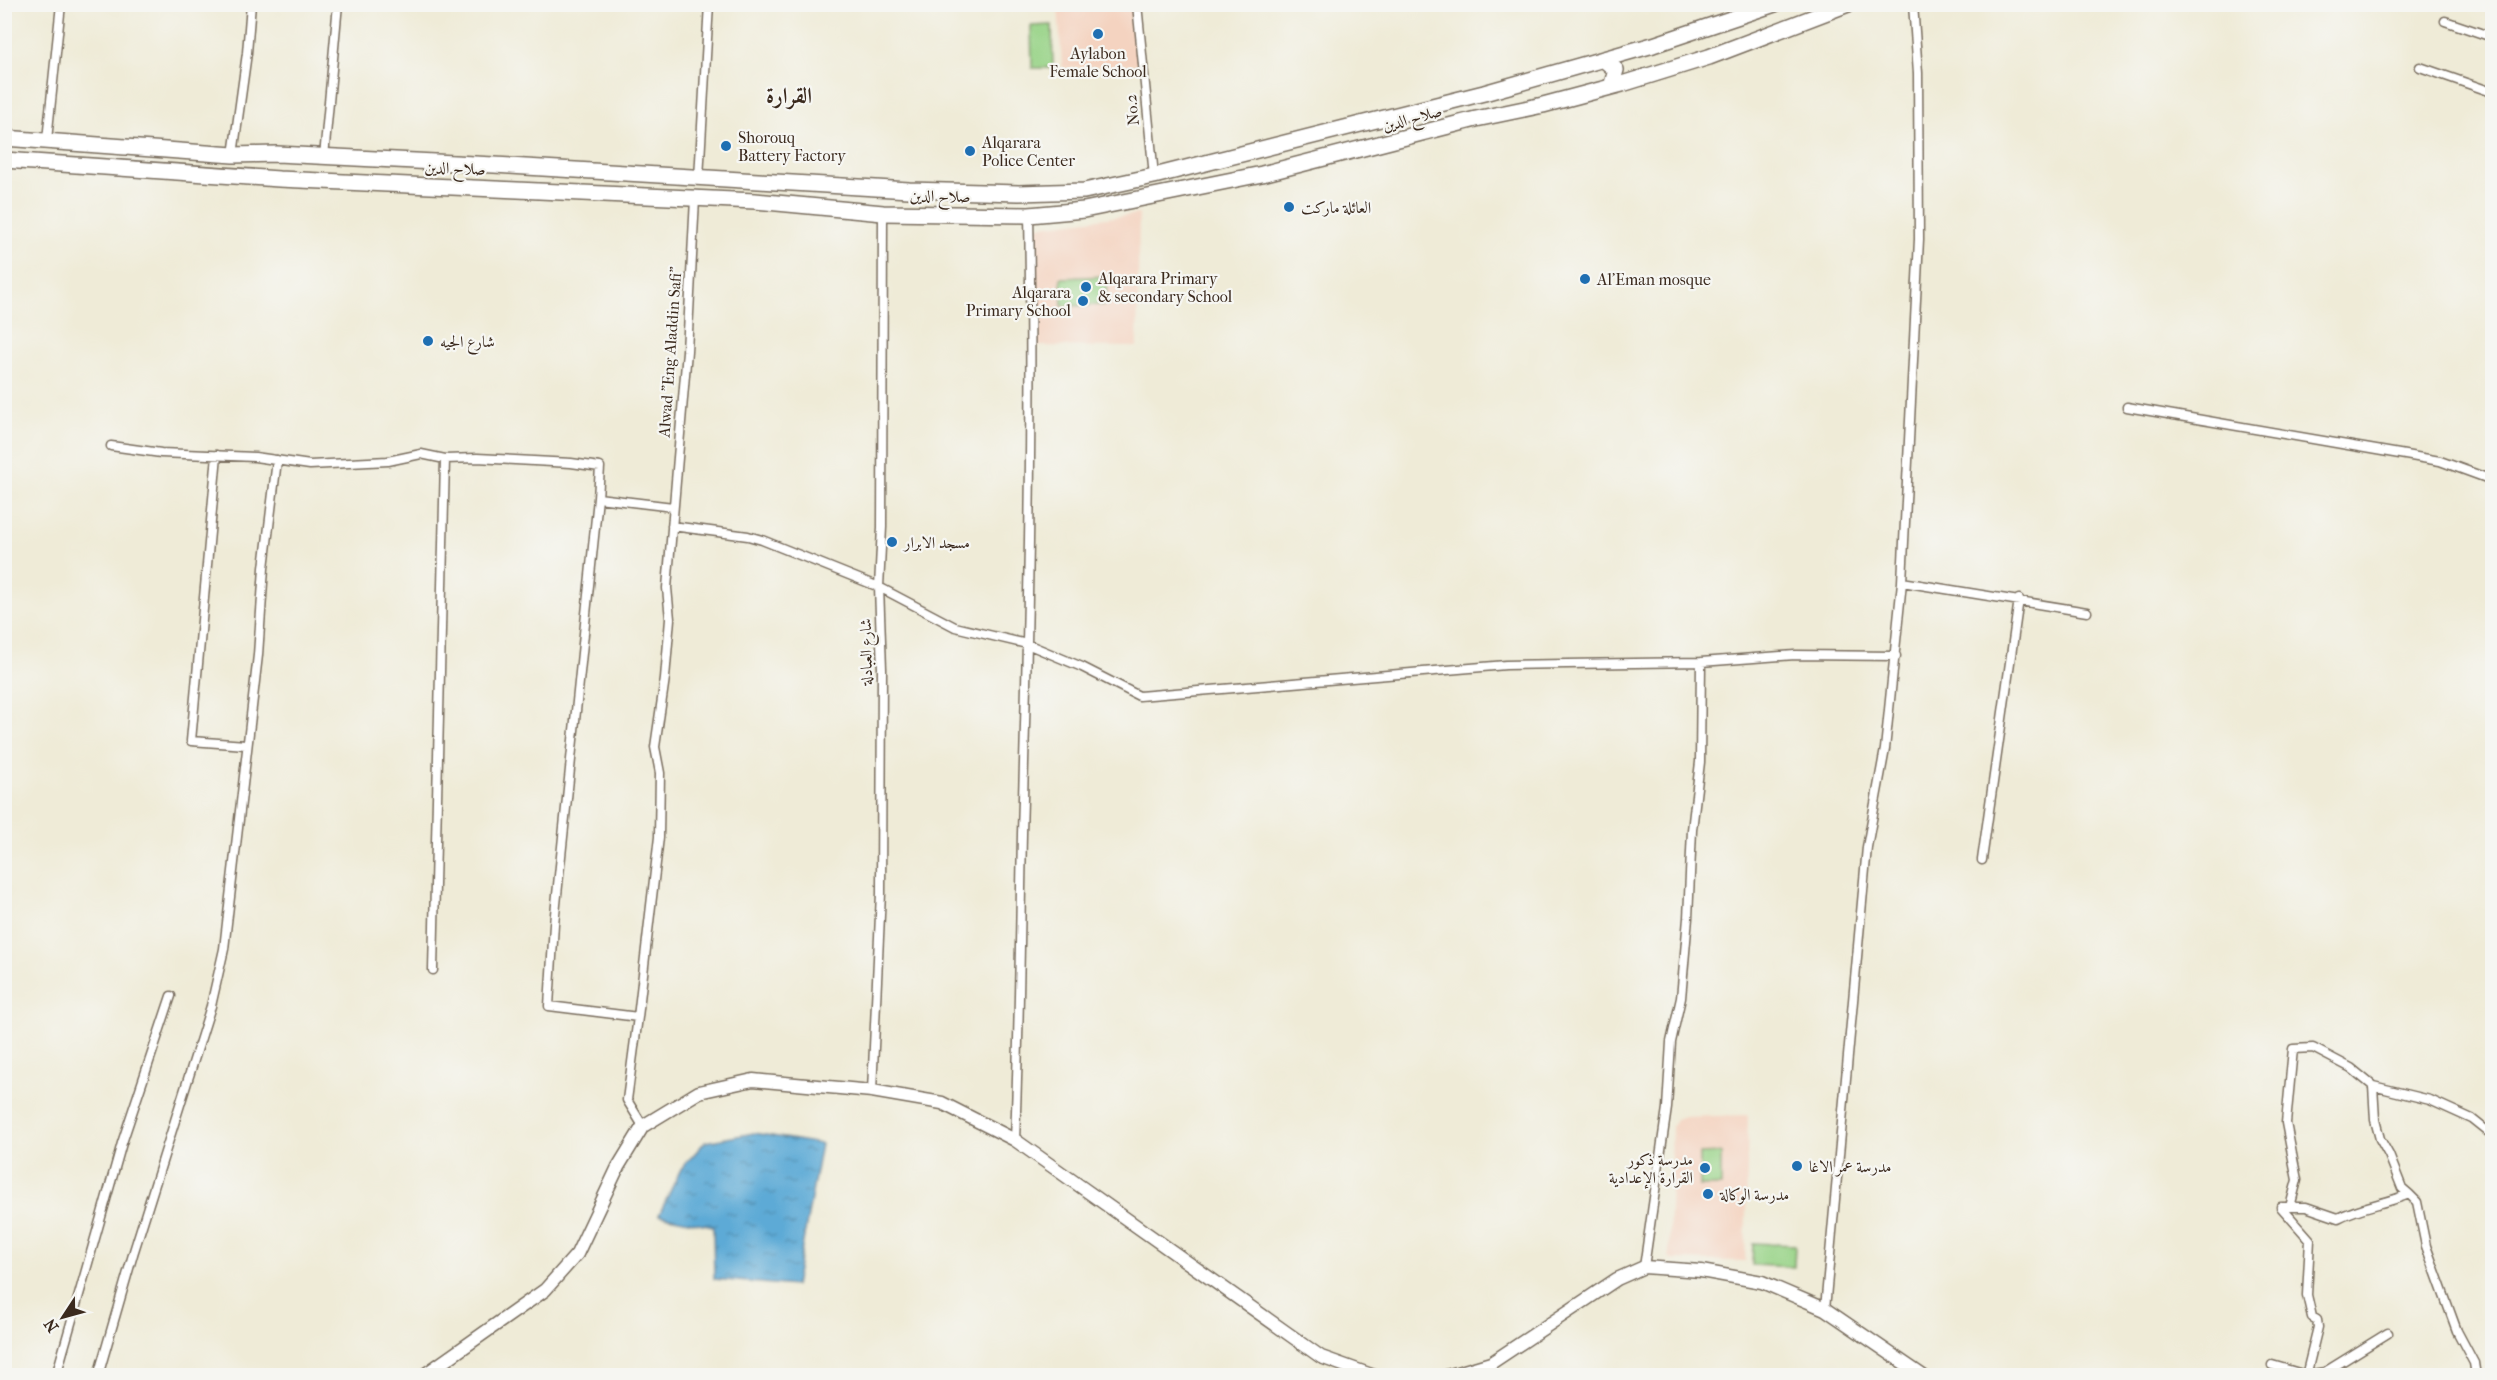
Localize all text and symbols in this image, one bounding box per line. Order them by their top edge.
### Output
marker: Aylabon Female School [1091,27,1105,41]
place label: Aylabon Female School [1049,44,1147,81]
district label: القرارة [766,83,812,110]
street label: No.2 [1121,93,1143,127]
street label: صلاح الدين [1380,101,1445,140]
place label: Shorouq Battery Factory [738,128,846,165]
place label: Alqarara Police Center [981,133,1075,170]
marker: Shorouq Battery Factory [719,139,733,153]
marker: Alqarara Police Center [963,144,977,158]
street label: صلاح الدين [424,157,486,184]
street label: صلاح الدين [909,186,971,211]
place label: العائلة ماركت [1301,198,1371,217]
marker: العائلة ماركت [1282,200,1296,214]
street label: Alwad "Eng Aladdin Safi" [654,266,685,439]
place label: Alqarara Primary & secondary School [1097,269,1233,306]
place label: Al'Eman mosque [1596,270,1711,289]
marker: Al'Eman mosque [1578,272,1592,286]
marker: Alqarara Primary & secondary School [1079,280,1093,294]
place label: Alqarara Primary School [966,283,1072,320]
marker: Alqarara Primary School [1076,294,1090,308]
place label: شارع الجيه [440,332,495,355]
marker: شارع الجيه [421,334,435,348]
place label: مسجد الابرار [902,533,970,552]
marker: مسجد الابرار [885,535,899,549]
street label: شارع العبادلة [856,618,880,687]
place label: مدرسة ذكور القرارة الإعدادية [1609,1150,1693,1189]
place label: مدرسة عمر الاغا [1809,1157,1892,1177]
marker: مدرسة عمر الاغا [1790,1159,1804,1173]
marker: مدرسة ذكور القرارة الإعدادية [1698,1161,1712,1175]
place label: مدرسة الوكالة [1719,1185,1789,1205]
marker: مدرسة الوكالة [1701,1187,1715,1201]
north arrow [33,1287,93,1347]
text: N [40,1314,63,1336]

